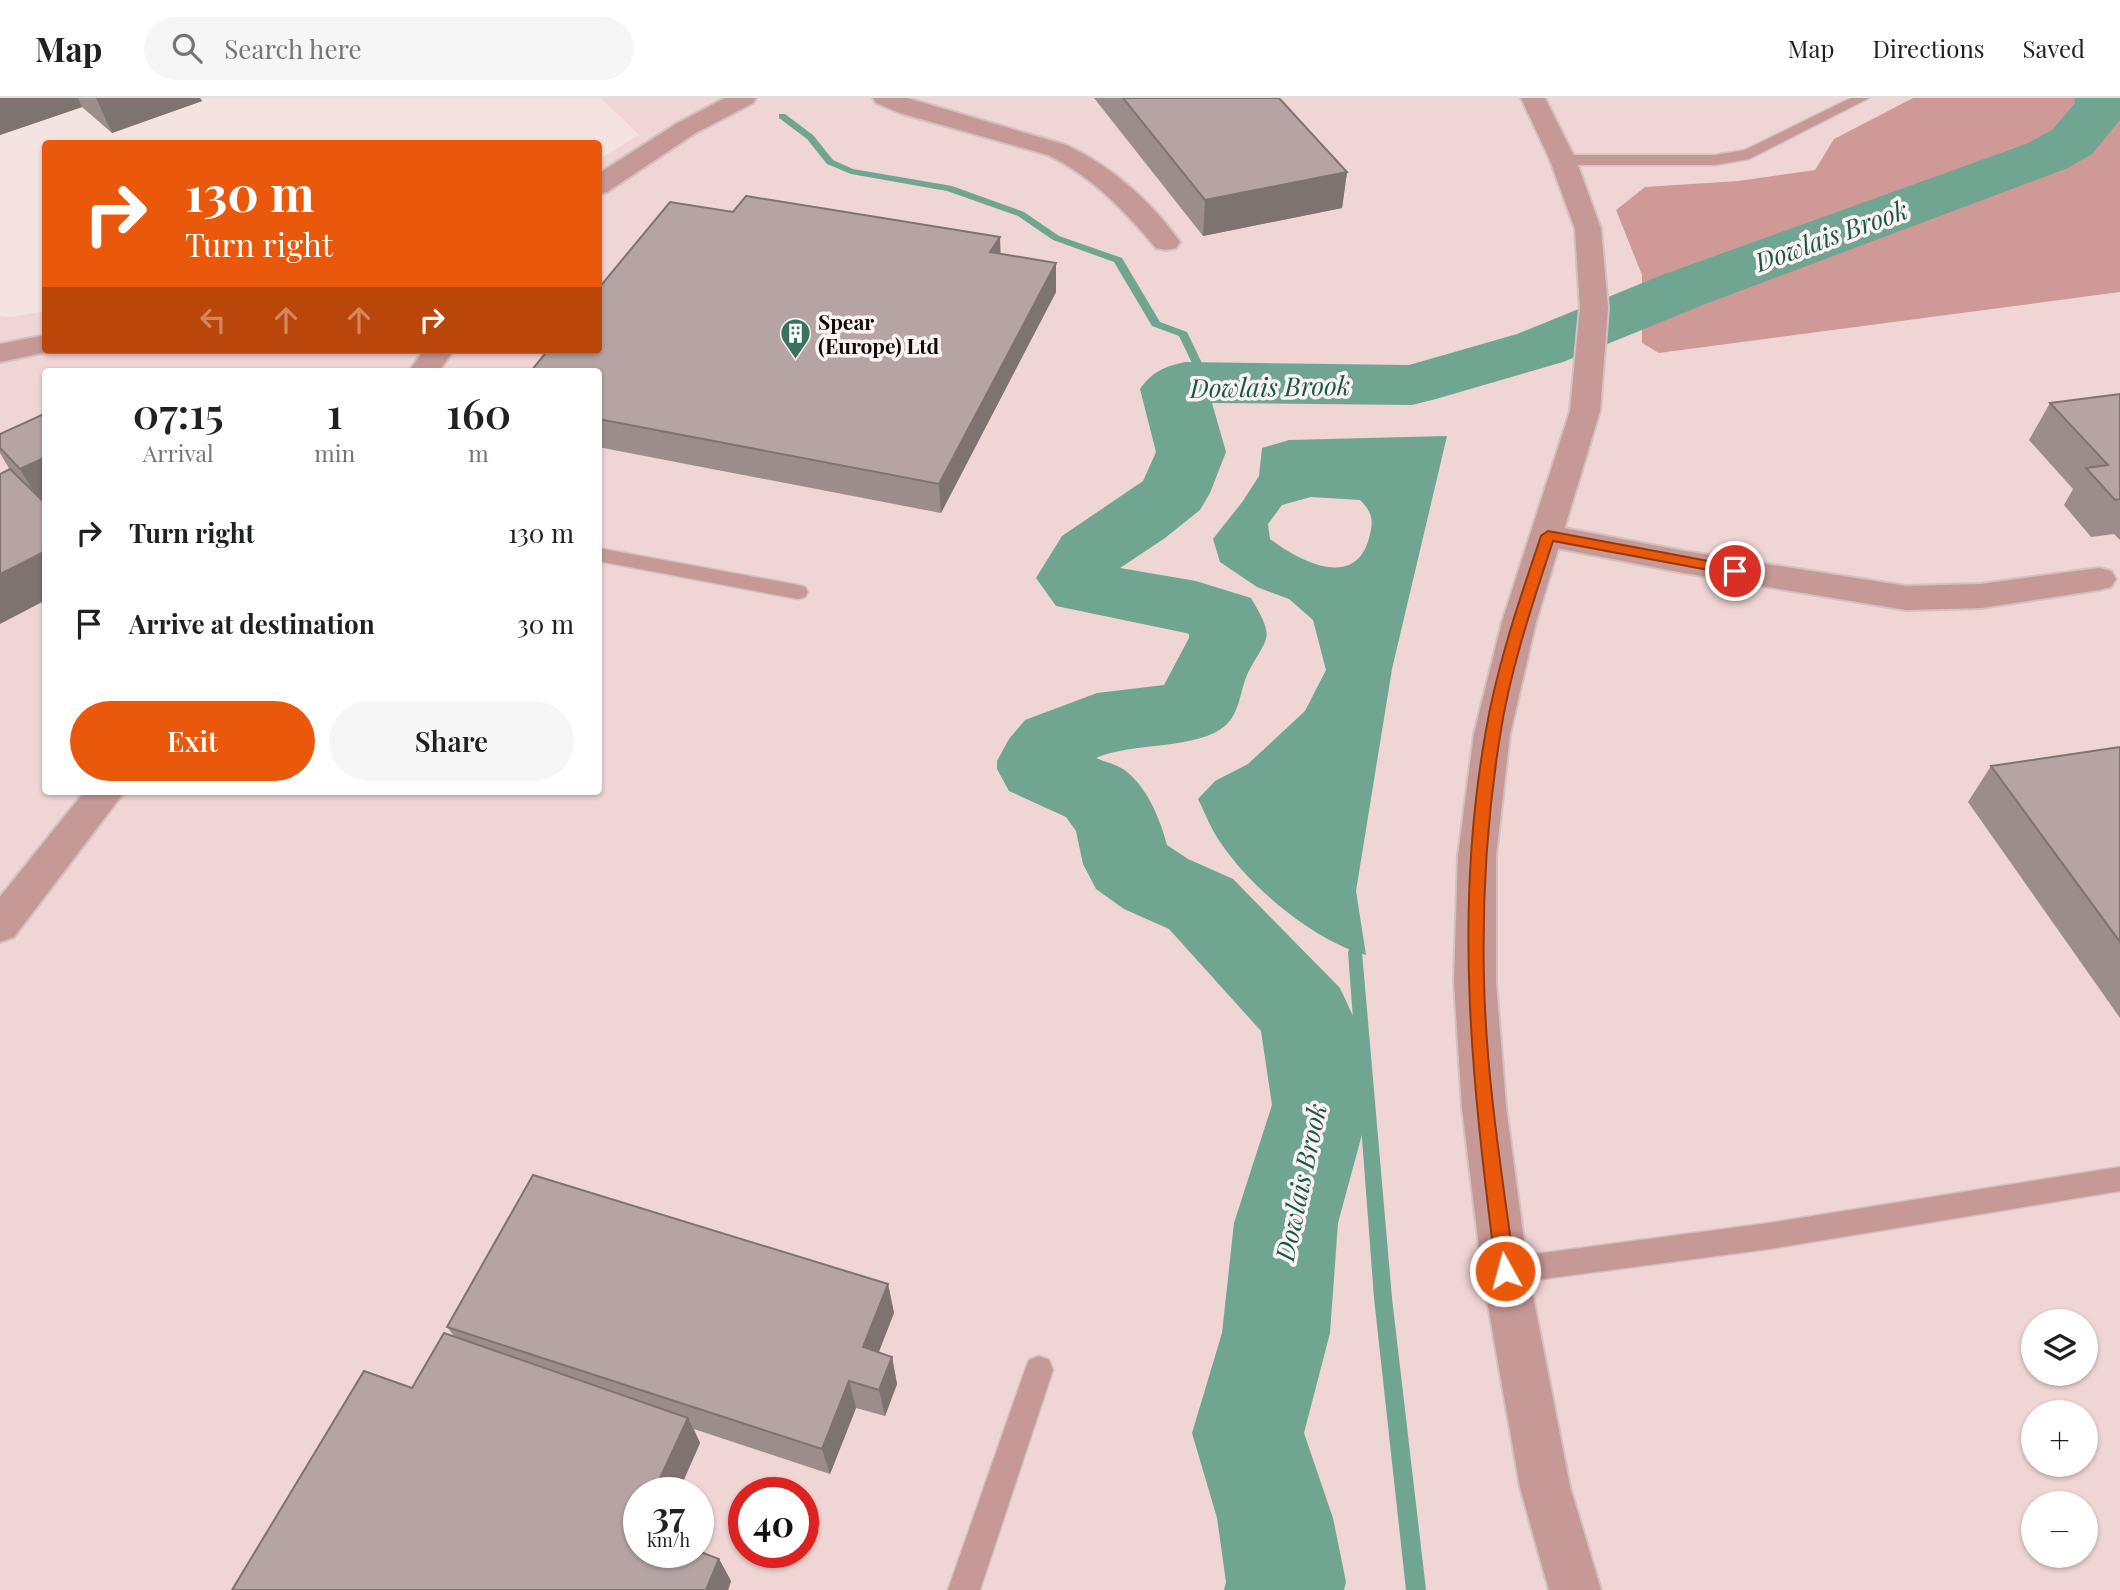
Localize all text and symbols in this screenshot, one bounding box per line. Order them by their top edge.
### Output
search box [144,17,634,80]
text: Map [35,26,102,70]
icon: search [168,29,206,67]
text: Search here [224,31,362,66]
text: Map [1788,32,1834,64]
text: Directions [1872,32,1985,64]
text: Saved [2023,32,2085,64]
text: 130 m [185,159,315,224]
icon: right [70,168,161,259]
water label: Dowlais Brook [1749,191,1912,279]
text: Turn right [185,222,333,265]
icon: left [194,301,232,339]
icon: ahead [267,301,305,339]
icon: ahead [340,301,378,339]
icon: right [413,301,451,339]
place label: Spear (Europe) Ltd [818,307,940,359]
building icon: Spear (Europe) Ltd [778,316,812,360]
water label: Dowlais Brook [1189,367,1350,405]
text: 07:15 [133,384,224,440]
text: 1 [327,384,343,440]
text: 160 [446,384,511,440]
text: Arrival [143,437,214,468]
text: min [314,437,355,468]
text: m [468,437,489,468]
icon: right [70,514,108,552]
text: Turn right [129,515,255,550]
text: 130 m [508,515,574,550]
pin [1705,541,1765,601]
icon: arrive [1716,552,1754,590]
icon: arrive [70,605,108,643]
text: Arrive at destination [129,606,375,641]
text: 30 m [517,606,574,641]
button: Exit [70,701,315,781]
button: Share [329,701,574,781]
water label: Dowlais Brook [1266,1100,1334,1265]
position arrow [1468,1234,1542,1308]
map controls [2021,1309,2098,1568]
button: layers [2021,1309,2098,1386]
button: + [2021,1400,2098,1477]
speed limit sign: 40 [728,1477,819,1568]
text: 37 [652,1490,685,1537]
button: − [2021,1491,2098,1568]
text: km/h [647,1528,690,1552]

